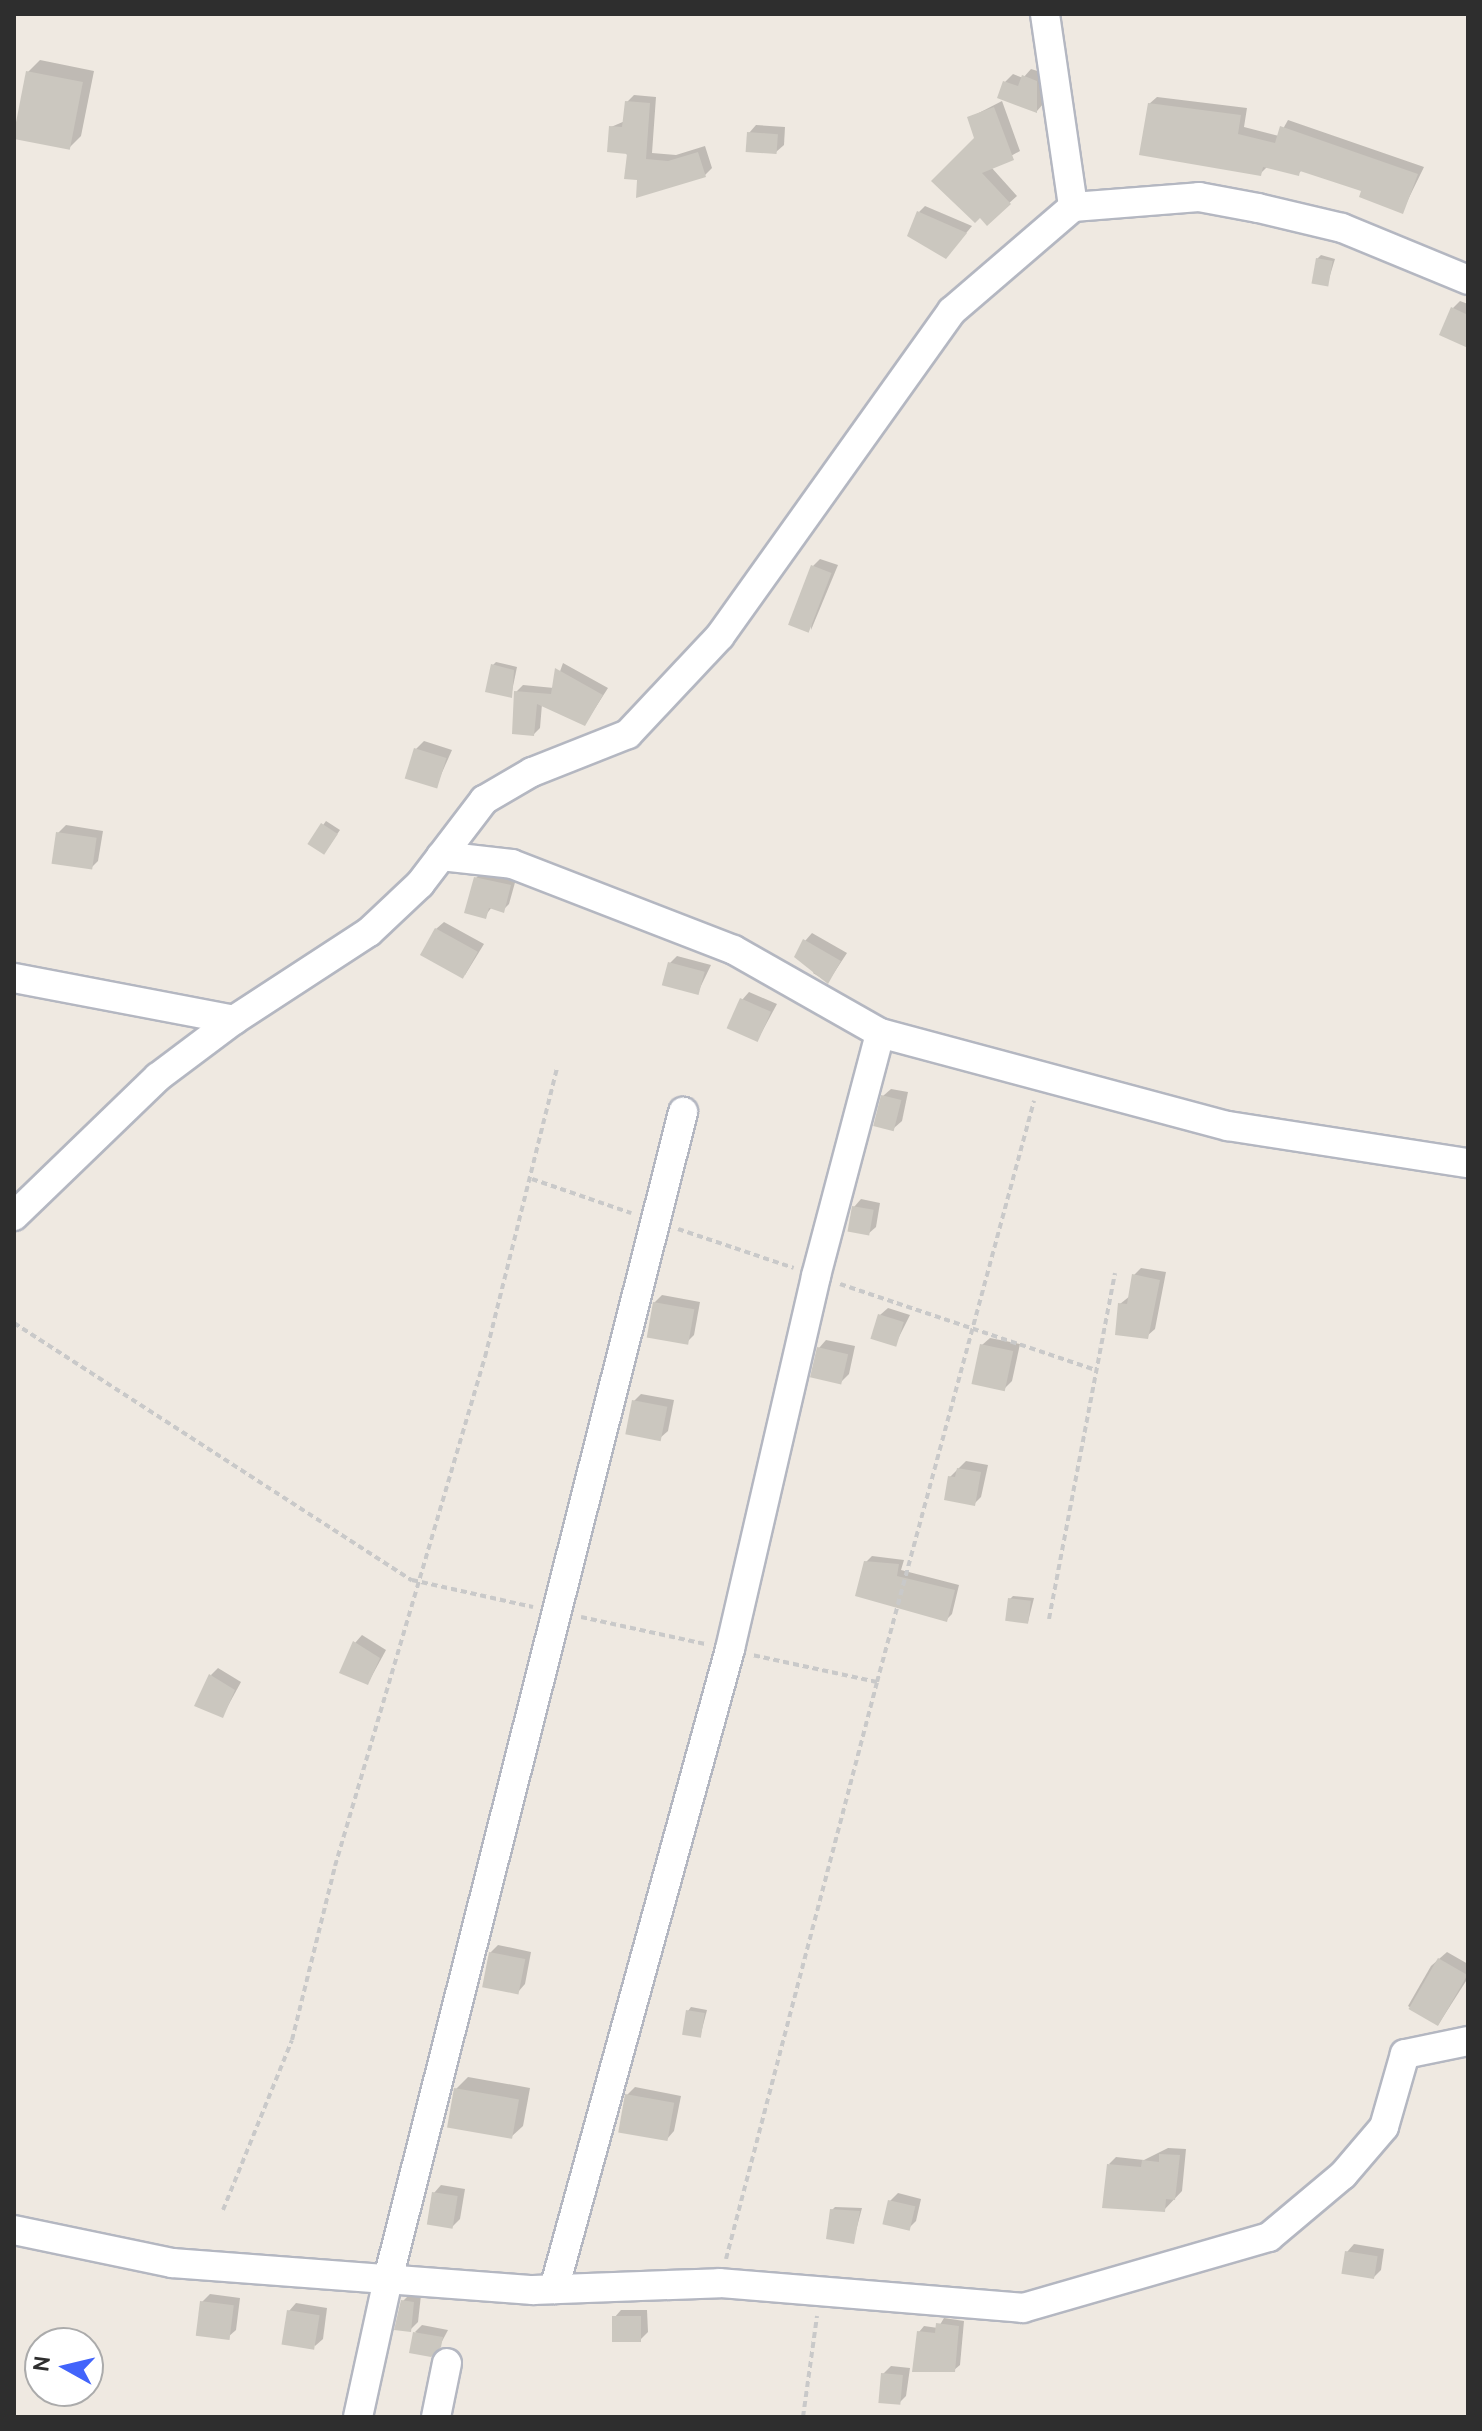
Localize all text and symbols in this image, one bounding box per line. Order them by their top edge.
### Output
north arrow [24,2327,104,2407]
text: N [27,2354,56,2373]

